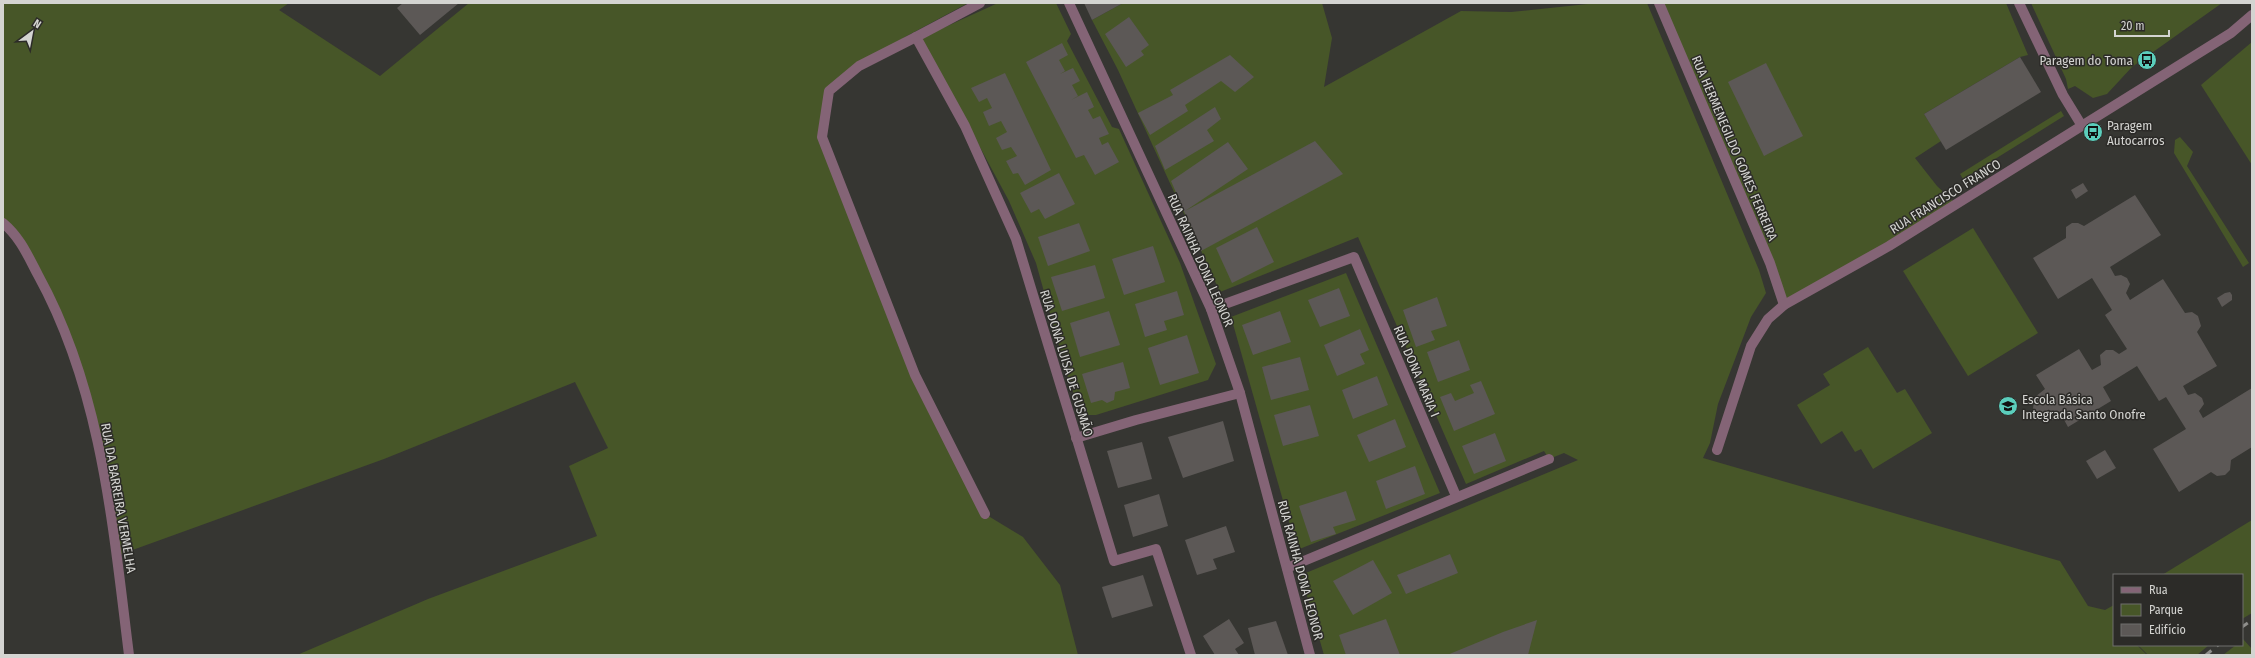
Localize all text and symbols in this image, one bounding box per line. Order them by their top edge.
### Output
north arrow [12,12,52,52]
scale bar [2115,12,2169,38]
text: N [31,17,43,31]
text: 20 m [2121,19,2145,33]
bus stop icon: Paragem do Toma [2136,49,2158,71]
street label: RUA HERMENEGILDO GOMES FERREIRA [1689,53,1781,243]
place label: Paragem do Toma [2039,53,2133,68]
place label: Paragem Autocarros [2107,118,2165,148]
bus stop icon: Paragem Autocarros [2082,121,2104,143]
street label: RUA FRANCISCO FRANCO [1887,156,2003,237]
street label: RUA RAINHA DONA LEONOR [1164,191,1237,329]
street label: RUA DONA LUISA DE GUSMÃO [1037,288,1096,438]
street label: RUA DONA MARIA I [1391,323,1443,419]
place label: Escola Básica Integrada Santo Onofre [2022,392,2146,422]
school or university icon: Escola Básica Integrada Santo Onofre [1997,395,2019,417]
street label: RUA DA BARREIRA VERMELHA [98,422,139,574]
street label: RUA RAINHA DONA LEONOR [1275,499,1326,642]
legend [2113,574,2243,646]
text: Rua [2149,583,2168,597]
text: Parque [2149,603,2183,617]
text: Edifício [2149,623,2186,637]

